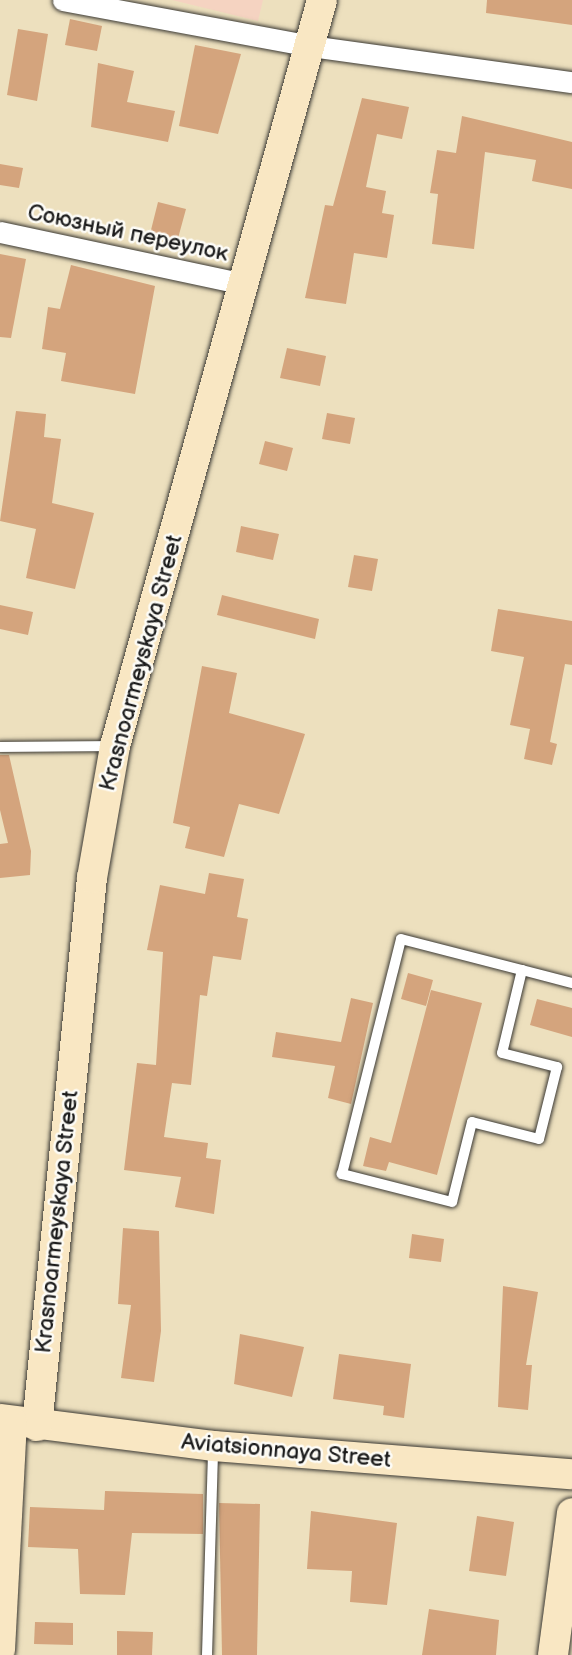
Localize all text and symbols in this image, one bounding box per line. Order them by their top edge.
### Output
street label: Союзный переулок [25,198,231,268]
street label: Krasnoarmeyskaya Street [93,532,189,794]
street label: Krasnoarmeyskaya Street [29,1089,85,1355]
street label: Aviatsionnaya Street [180,1428,392,1474]

